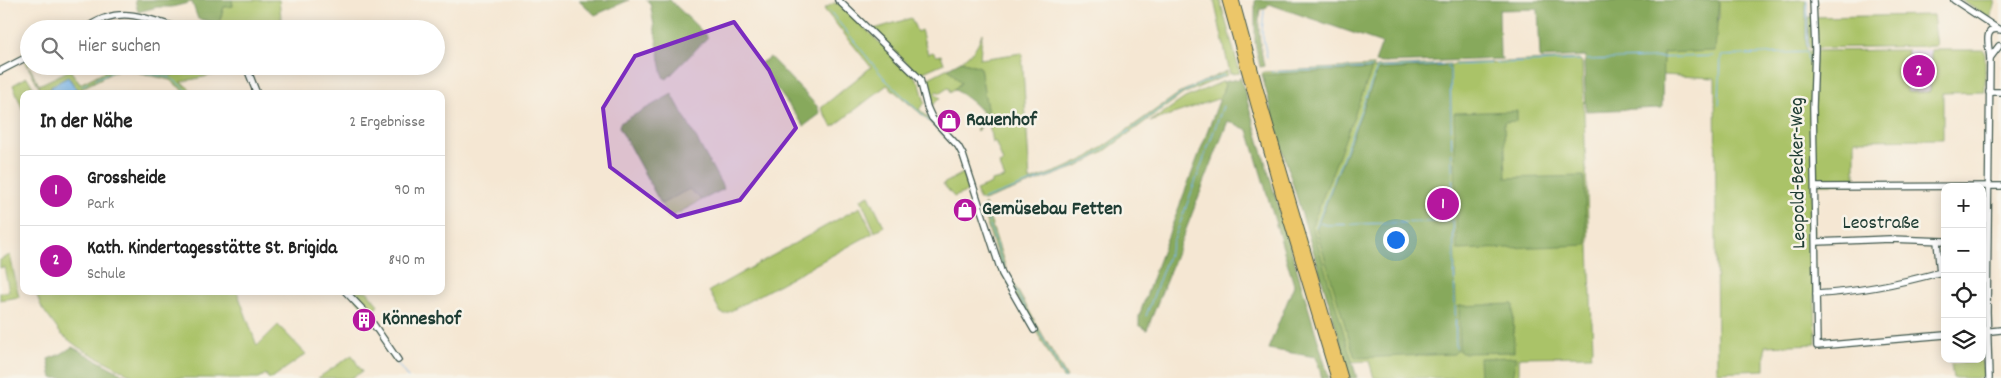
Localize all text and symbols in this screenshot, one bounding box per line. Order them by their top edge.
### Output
search box [20,20,445,75]
icon: search [38,34,66,62]
text: Hier suchen [78,34,161,61]
pin: 2 [1903,52,1935,90]
street label: Leopold-Becker-Weg [1784,97,1814,249]
place label: Rauenhof [966,107,1038,135]
text: In der Nähe [40,108,132,138]
shop icon: Rauenhof [936,108,962,134]
text: 2 Ergebnisse [349,111,425,134]
text: Grossheide [87,166,166,193]
text: 1 [54,179,58,202]
text: 90 m [394,179,425,202]
map controls [1941,183,1986,363]
button: + [1941,183,1986,228]
pin: 1 [1427,185,1459,223]
text: Park [87,193,114,216]
place label: Gemüsebau Fetten [982,196,1122,224]
shop icon: Gemüsebau Fetten [952,197,978,223]
street label: Leostraße [1843,210,1920,238]
your location [1383,227,1409,253]
button: − [1941,228,1986,273]
text: Kath. Kindertagesstätte St. Brigida [87,236,337,263]
text: 2 [53,249,60,272]
text: 840 m [389,249,425,272]
text: Schule [87,263,126,286]
button: locate [1941,273,1986,318]
place label: Könneshof [382,306,462,334]
building icon: Könneshof [351,307,377,333]
button: layers [1941,318,1986,363]

